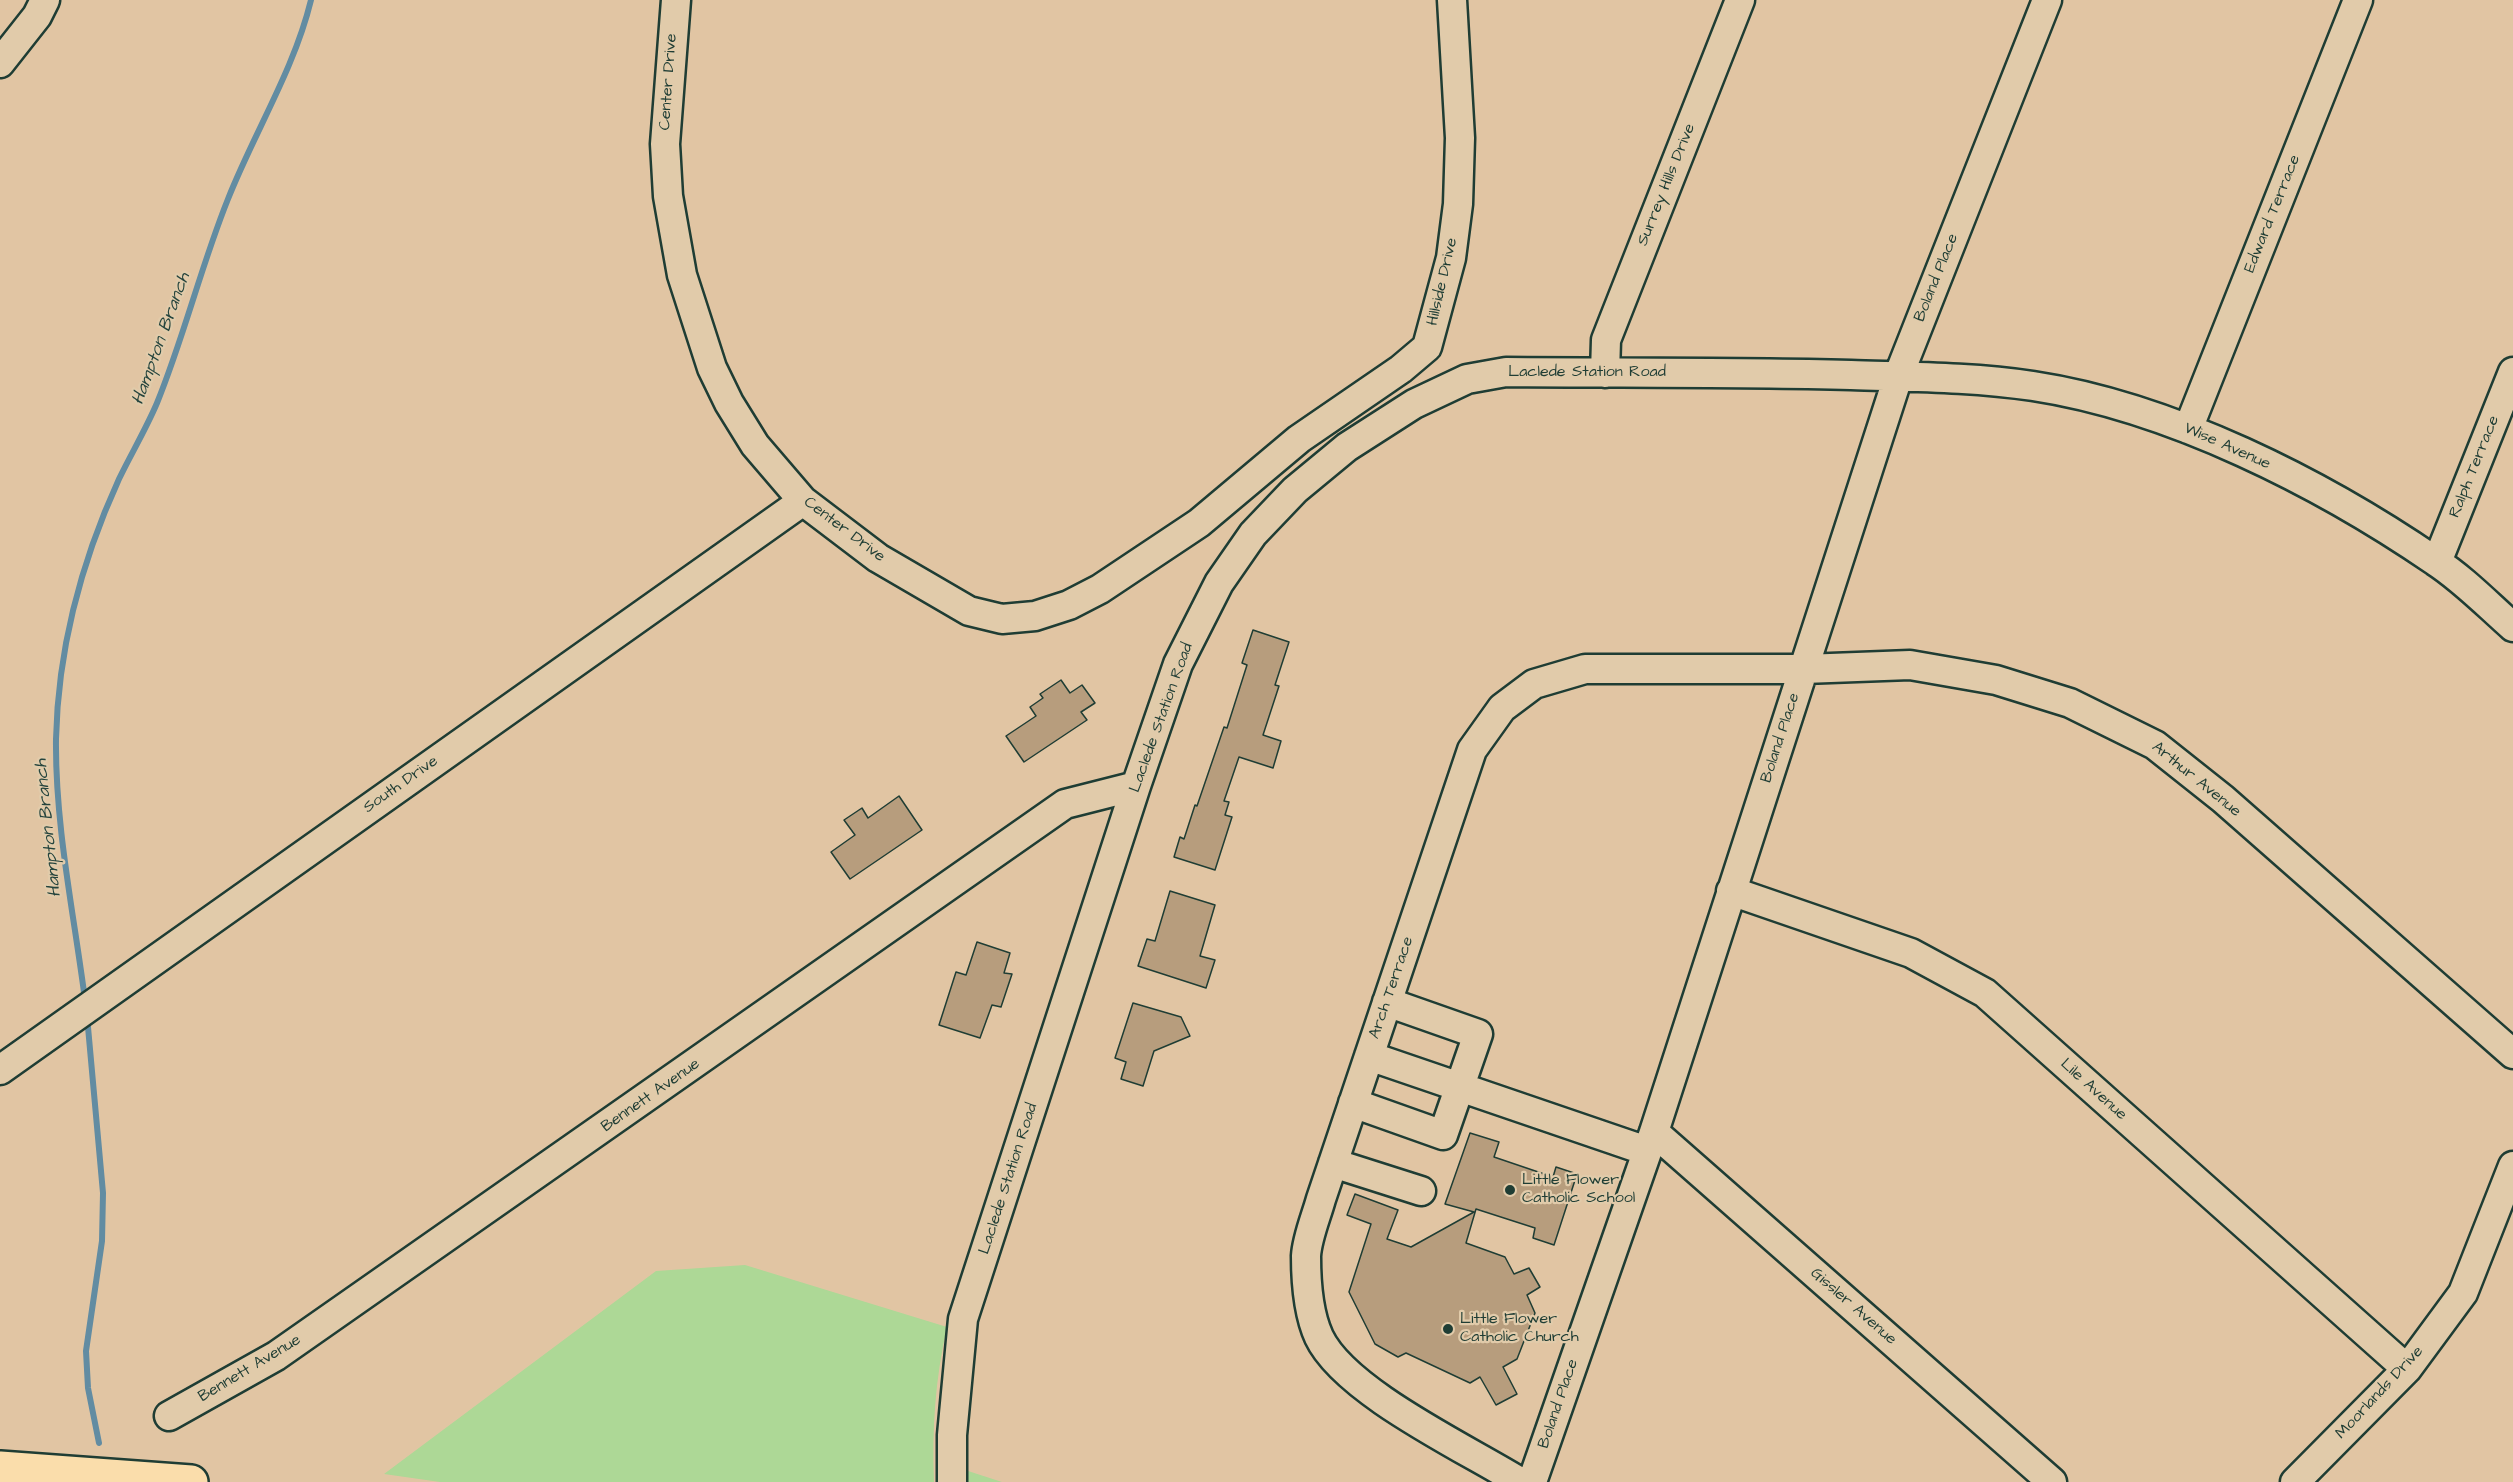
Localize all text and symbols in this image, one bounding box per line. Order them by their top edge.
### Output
street label: Center Drive [656,33,682,131]
street label: Surrey Hills Drive [1634,121,1700,249]
street label: Edward Terrace [2241,152,2305,276]
street label: Boland Place [1911,231,1963,325]
street label: Hillside Drive [1424,236,1462,328]
water label: Hampton Branch [128,270,196,408]
street label: Laclede Station Road [1508,363,1666,383]
street label: Ralph Terrace [2446,413,2504,521]
street label: Wise Avenue [2181,419,2273,475]
street label: Center Drive [800,493,888,567]
street label: Laclede Station Road [1126,641,1198,795]
street label: Boland Place [1757,691,1805,785]
street label: Arthur Avenue [2148,738,2244,822]
street label: South Drive [360,752,442,818]
water label: Hampton Branch [31,758,67,898]
street label: Arch Terrace [1366,934,1418,1042]
street label: Bennett Avenue [598,1055,704,1137]
street label: Lile Avenue [2056,1055,2130,1125]
street label: Laclede Station Road [976,1101,1042,1257]
place label: Little Flower Catholic School [1522,1171,1635,1209]
marker: Little Flower Catholic School [1503,1183,1517,1197]
street label: Gissler Avenue [1806,1264,1900,1350]
place label: Little Flower Catholic Church [1460,1310,1579,1348]
marker: Little Flower Catholic Church [1441,1322,1455,1336]
street label: Bennett Avenue [195,1331,305,1407]
street label: Moorlands Drive [2332,1343,2428,1443]
street label: Boland Place [1535,1357,1583,1451]

